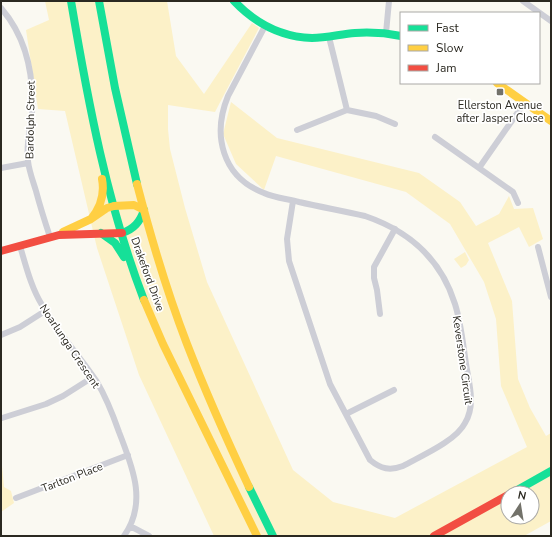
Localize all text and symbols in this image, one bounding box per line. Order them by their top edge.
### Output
legend [400,12,540,84]
text: Fast [436,20,459,36]
text: Slow [436,40,464,56]
text: Jam [435,60,457,76]
street label: Bardolph Street [22,81,39,159]
marker: Ellerston Avenue after Jasper Close [495,87,505,97]
place label: Ellerston Avenue after Jasper Close [456,98,544,126]
street label: Drakeford Drive [127,235,168,313]
street label: Noarlunga Crescent [36,301,103,391]
street label: Keverstone Circuit [449,315,476,406]
street label: Tarlton Place [39,459,105,496]
north arrow [500,485,540,525]
text: N [516,488,528,504]

